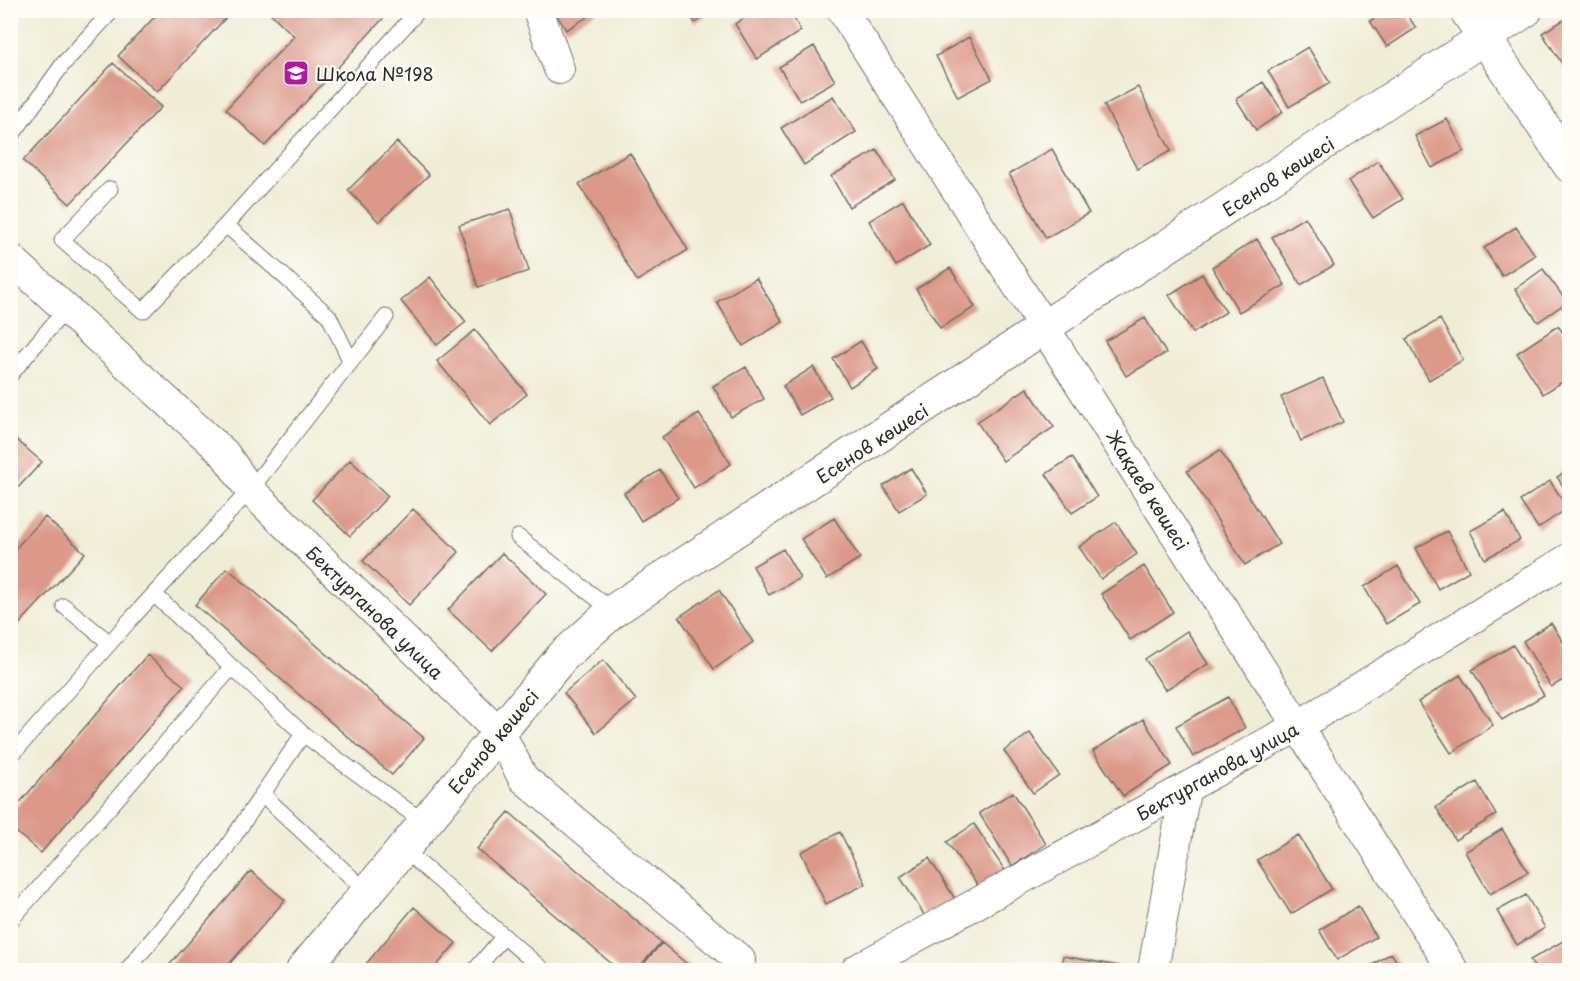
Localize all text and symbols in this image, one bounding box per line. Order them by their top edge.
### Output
school or university icon: Школа №198 [281,58,311,88]
place label: Школа №198 [316,60,434,87]
street label: Есенов көшесі [1217,130,1339,222]
street label: Есенов көшесі [811,397,933,489]
street label: Жақаев көшесі [1100,425,1196,555]
street label: Бектурганова улица [300,539,450,685]
street label: Есенов көшесі [441,683,545,799]
street label: Бектурганова улица [1131,715,1304,827]

